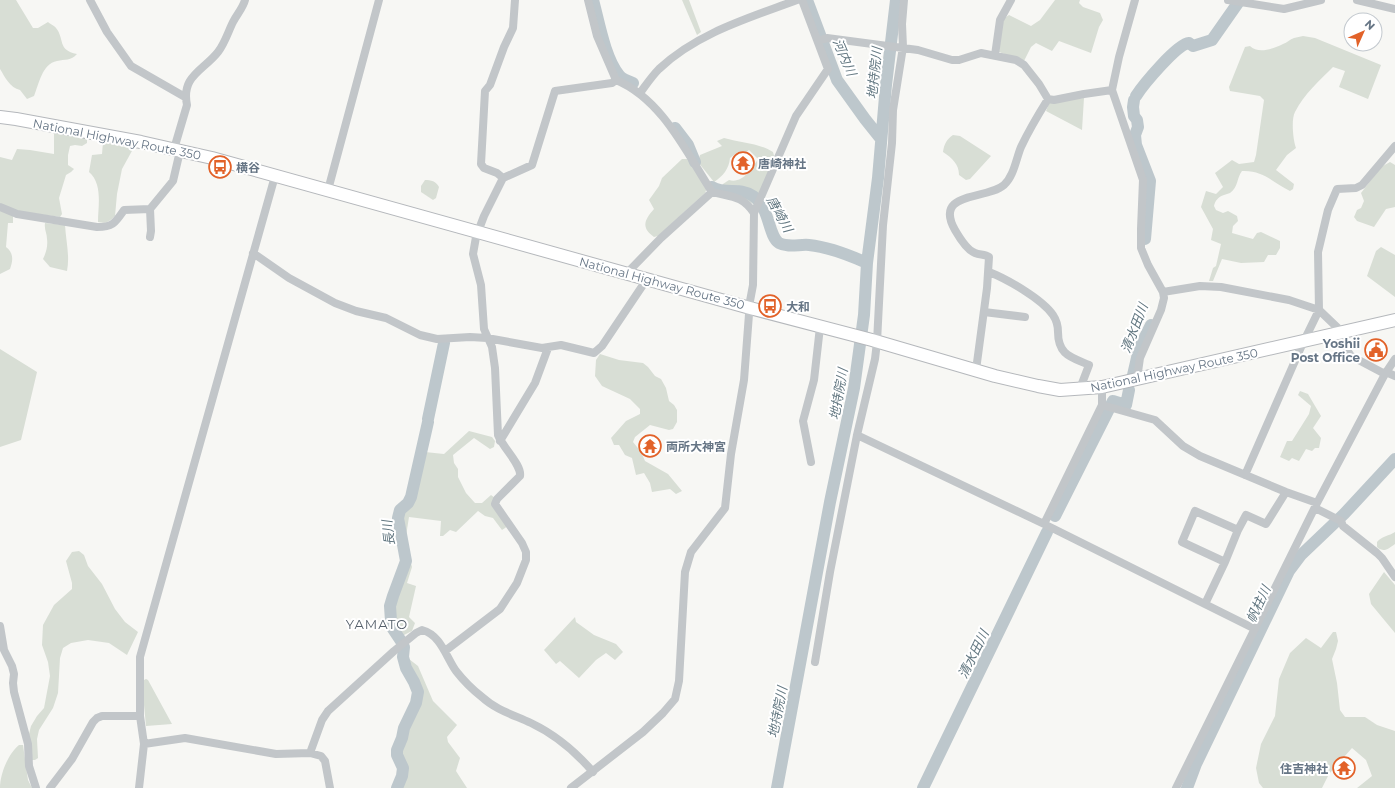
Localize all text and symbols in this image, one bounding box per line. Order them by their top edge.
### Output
north arrow [1343,12,1383,52]
text: N [1362,17,1378,33]
water label: 河内川 [830,36,861,80]
water label: 地持院川 [863,44,885,100]
street label: National Highway Route 350 [32,115,202,163]
temple icon: 唐崎神社 [730,150,756,176]
bus stop icon: 横谷 [207,154,233,180]
place label: 唐崎神社 [758,156,806,171]
place label: 横谷 [236,160,260,175]
water label: 唐崎川 [764,193,797,237]
street label: National Highway Route 350 [578,254,746,312]
bus stop icon: 大和 [757,293,783,319]
place label: 大和 [786,299,810,314]
water label: 清水田川 [1117,299,1152,355]
place label: Yoshii Post Office [1291,336,1360,365]
public building icon: Yoshii Post Office [1363,337,1389,363]
street label: National Highway Route 350 [1089,345,1259,395]
water label: 地持院川 [826,365,851,421]
temple icon: 両所大神宮 [637,433,663,459]
place label: 両所大神宮 [666,439,726,454]
water label: 長川 [378,517,398,547]
water label: 帆柱川 [1243,581,1274,625]
district label: YAMATO [346,616,408,632]
water label: 清水田川 [954,625,992,681]
water label: 地持院川 [764,683,790,739]
temple icon: 住吉神社 [1331,755,1357,781]
place label: 住吉神社 [1280,761,1328,776]

